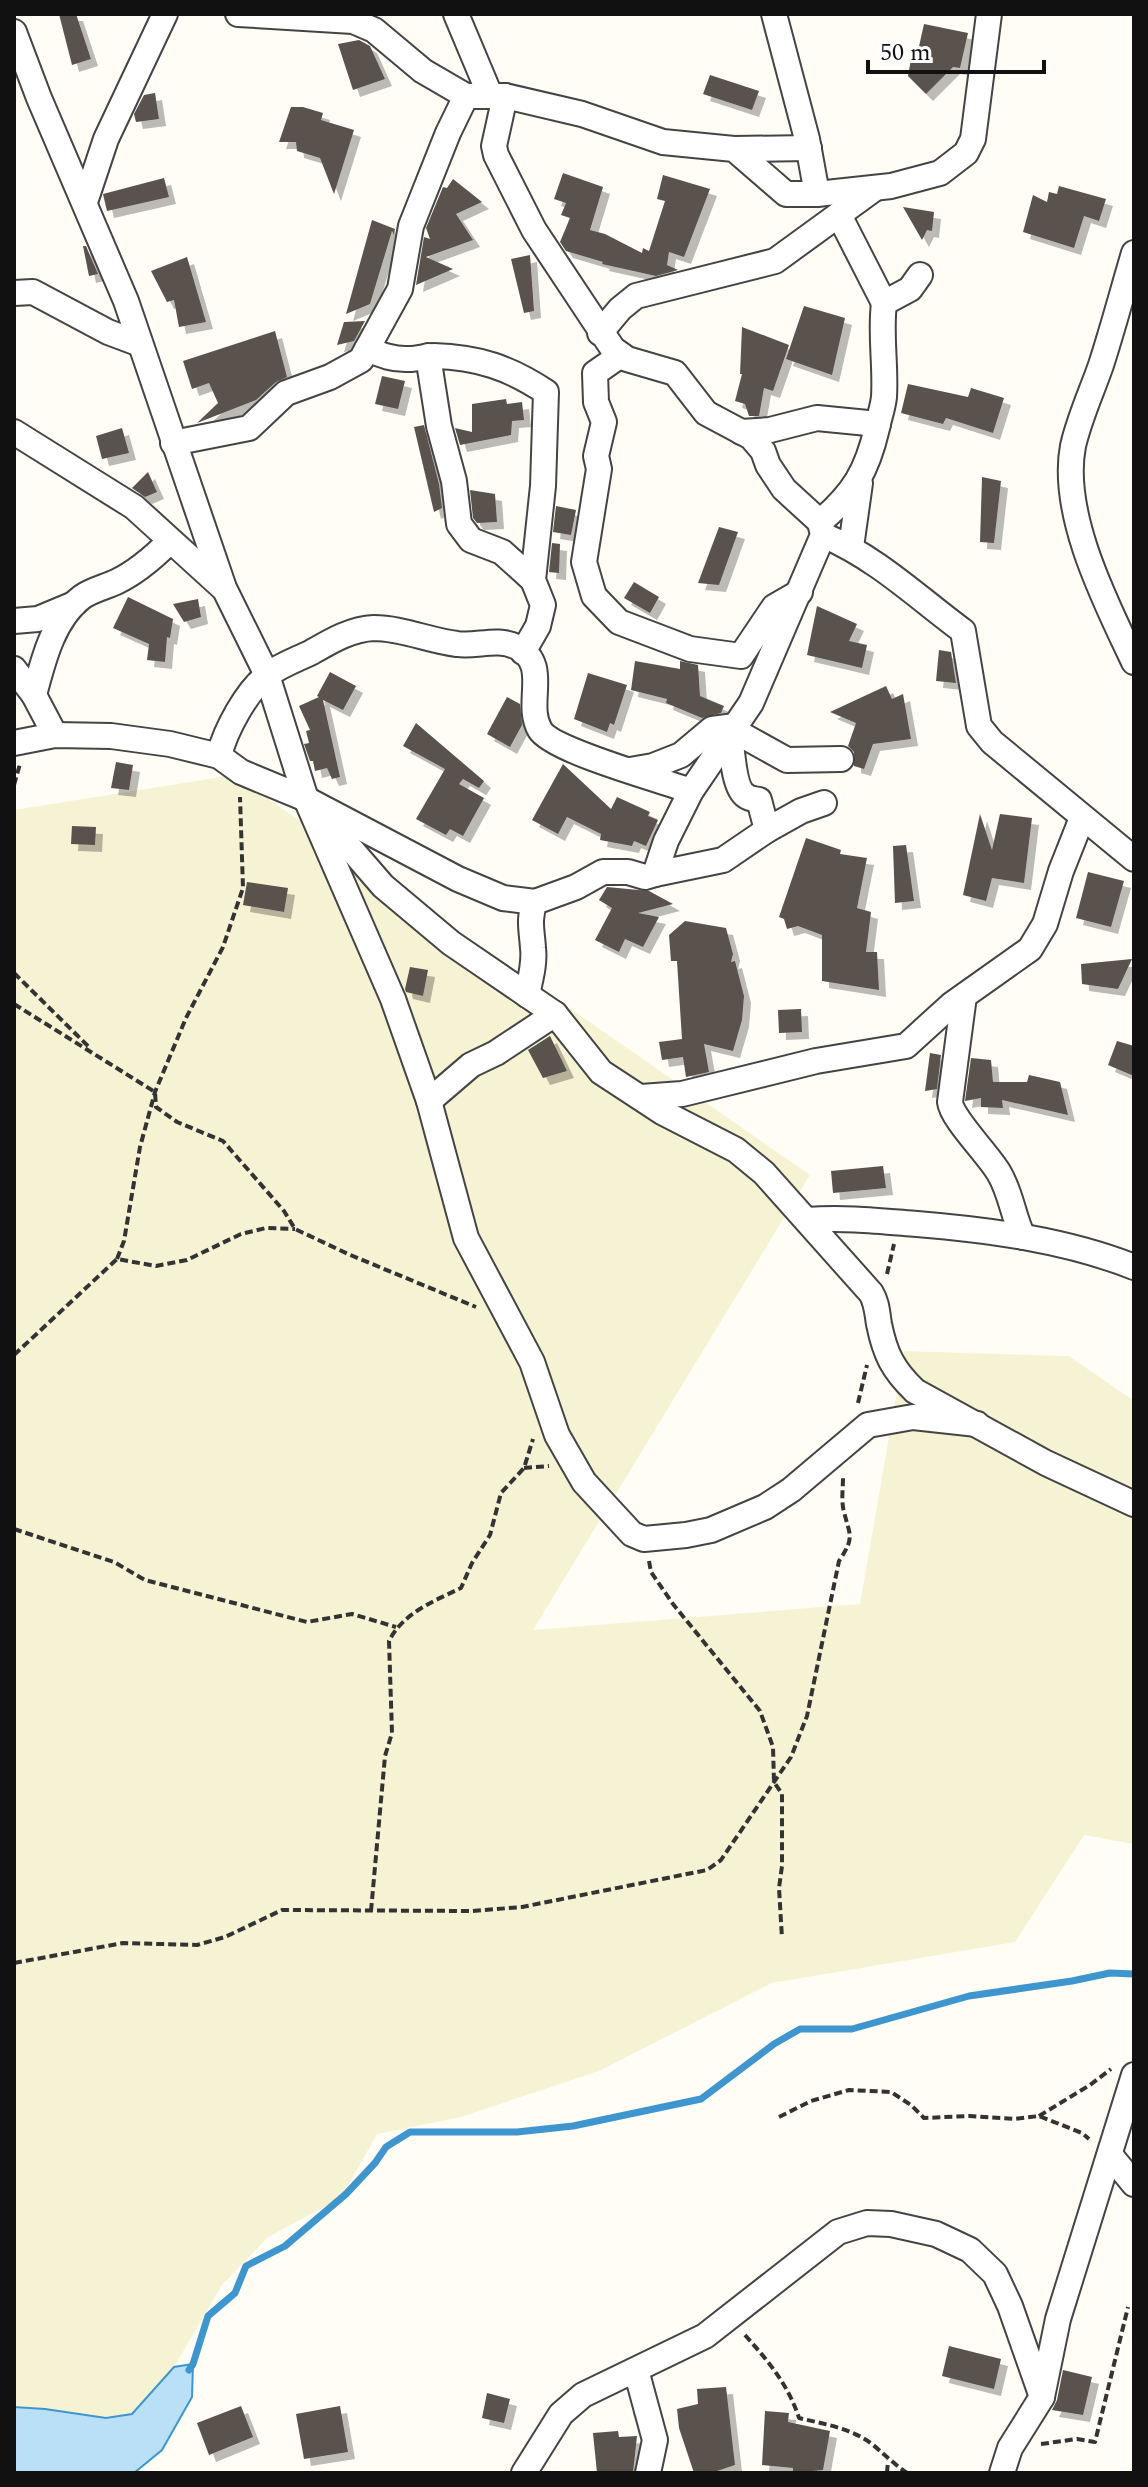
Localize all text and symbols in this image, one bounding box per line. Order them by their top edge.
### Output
scale bar [868,24,1044,74]
text: 50 m [880,35,931,71]

